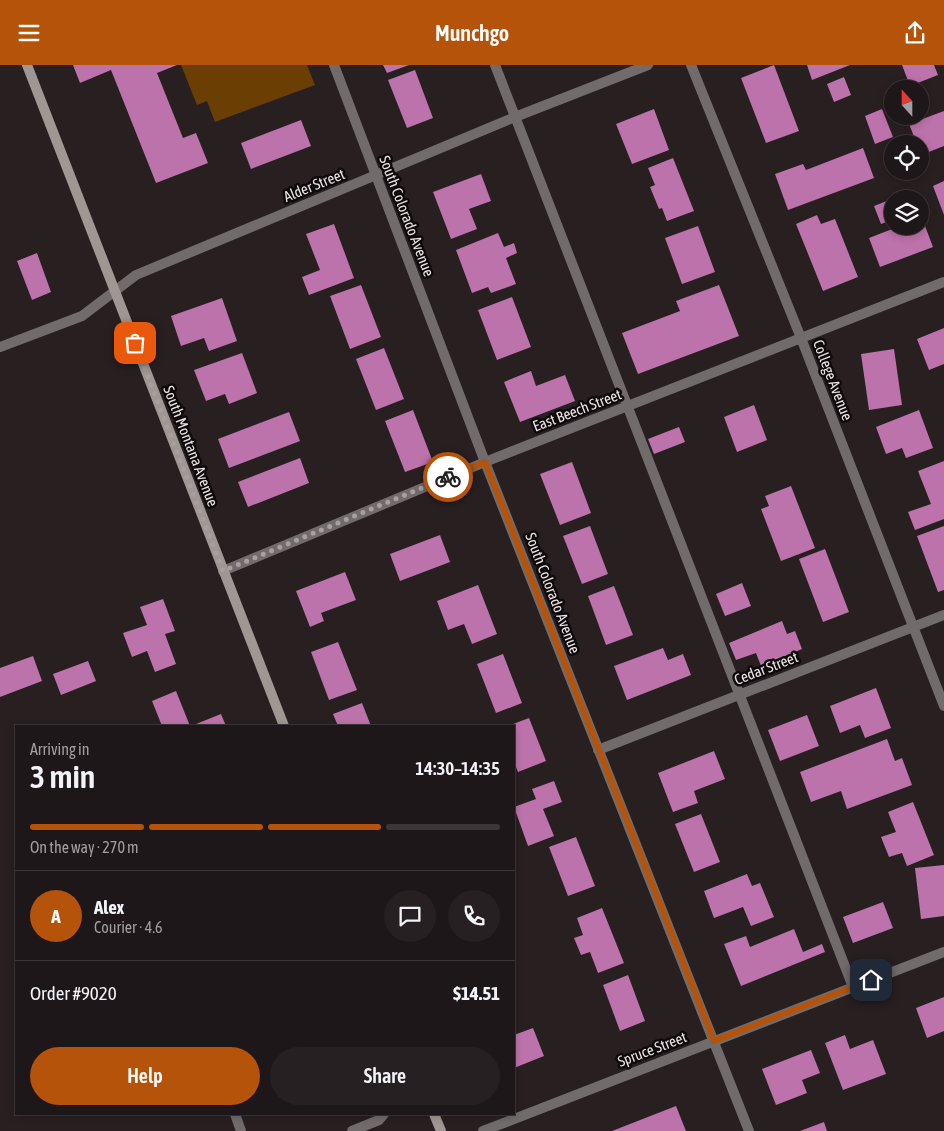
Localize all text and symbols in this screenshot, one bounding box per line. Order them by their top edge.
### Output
icon: menu [15,19,43,47]
icon: share [901,19,929,47]
text: Munchgo [435,20,509,46]
north arrow [884,80,929,125]
map controls [884,80,929,235]
button: locate [884,135,929,180]
street label: South Colorado Avenue [376,153,438,279]
street label: Alder Street [281,165,347,205]
button: layers [884,190,929,235]
pin [114,322,156,364]
icon: bag [121,329,149,357]
street label: College Avenue [810,337,856,423]
street label: South Montana Avenue [160,383,222,509]
street label: East Beech Street [530,385,624,435]
courier [423,452,473,502]
icon: bike [434,463,462,491]
street label: South Colorado Avenue [522,530,584,656]
street label: Cedar Street [732,648,800,688]
text: Arriving in [30,740,90,758]
text: 14:30–14:35 [415,757,500,779]
text: 3 min [30,758,95,795]
text: On the way · 270 m [30,838,139,856]
button: chat [384,890,436,942]
button: phone [448,890,500,942]
text: Alex [94,896,124,918]
text: A [51,905,61,927]
text: Courier · 4.6 [94,918,163,936]
pin [850,959,892,1001]
icon: home [857,966,885,994]
text: Order #9020 [30,982,117,1004]
text: $14.51 [453,982,500,1004]
street label: Spruce Street [615,1028,689,1070]
button: Help [30,1047,260,1105]
button: Share [270,1047,500,1105]

